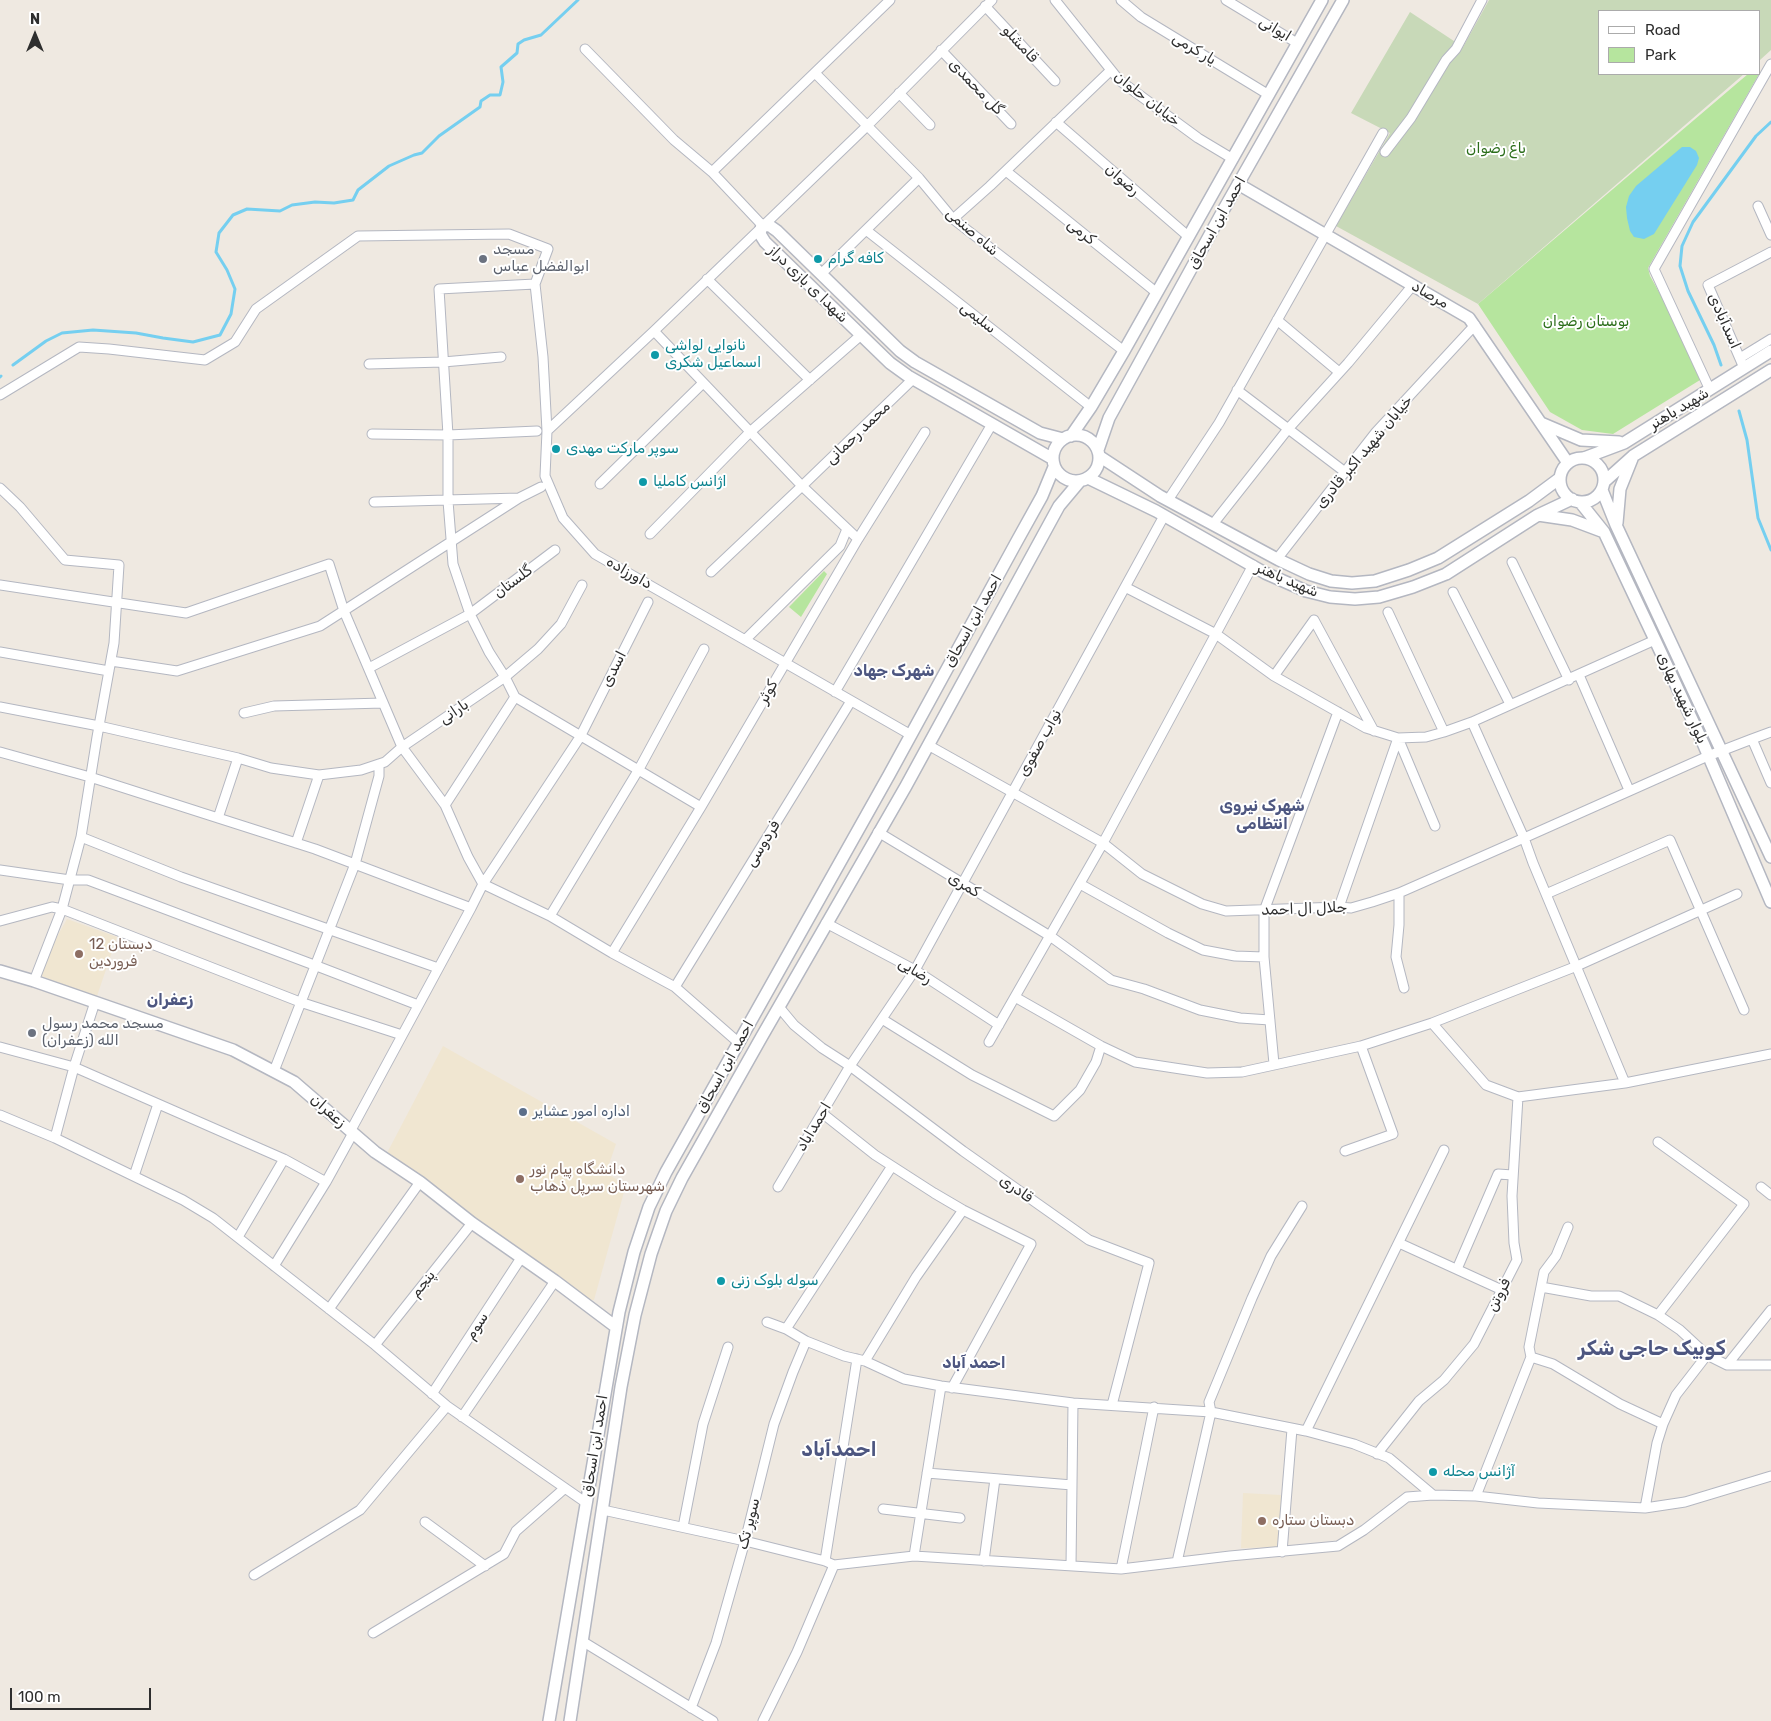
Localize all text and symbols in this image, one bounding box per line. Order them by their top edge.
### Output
north arrow [10,10,60,60]
legend [1598,10,1761,75]
text: N [30,11,40,28]
street label: ایوانی [1256,12,1294,46]
street label: قامشلو [998,21,1042,67]
text: Road [1645,21,1681,39]
street label: یار کرمی [1169,29,1219,69]
text: Park [1645,46,1676,64]
street label: گل محمدی [945,55,1007,119]
street label: خیابان حلوان [1110,68,1184,130]
park label: باغ رضوان [1466,140,1526,158]
street label: رضوان [1101,160,1143,200]
street label: احمد ابن اسحاق [1184,174,1250,272]
street label: شاه صنمی [942,204,1002,260]
street label: کرمی [1063,215,1099,249]
place label: مسجد ابوالفضل عباس [493,241,589,276]
street label: شهدا ی بازی دراز [764,241,852,327]
place label: کافه گرام [828,250,884,268]
marker: مسجد ابوالفضل عباس [477,253,489,265]
marker: کافه گرام [812,253,824,265]
street label: مرصاد [1408,277,1452,313]
street label: اسدآبادی [1704,290,1744,352]
street label: سلیمی [956,298,1000,338]
park label: بوستان رضوان [1543,313,1629,331]
place label: نانوایی لواشی اسماعیل شکری [665,337,761,372]
marker: نانوایی لواشی اسماعیل شکری [649,349,661,361]
street label: شهید باهنر [1646,384,1712,434]
street label: خیابان شهید اکبر قادری [1312,392,1416,512]
street label: محمد رحمانی [822,398,894,468]
place label: سوپر مارکت مهدی [566,440,679,458]
marker: سوپر مارکت مهدی [550,443,562,455]
place label: اژانس کاملیا [653,473,727,491]
marker: اژانس کاملیا [637,476,649,488]
street label: داورزاده [603,553,655,593]
street label: شهید باهنر [1253,559,1321,601]
street label: گلستان [490,562,536,602]
street label: احمد ابن اسحاق [940,572,1006,670]
street label: اسدی [597,648,631,690]
street label: بلوار شهید بهاری [1653,649,1711,747]
district label: شهرک جهاد [853,661,935,681]
street label: کوثر [754,677,782,707]
street label: بارانی [436,696,472,728]
street label: نواب صفوی [1014,706,1066,780]
district label: شهرک نیروی انتظامی [1219,796,1305,834]
street label: فردوسی [742,818,784,870]
street label: کمری [945,869,983,901]
street label: جلال ال احمد [1261,899,1347,919]
place label: دبستان 12 فروردین [89,936,153,971]
marker: دبستان 12 فروردین [73,948,85,960]
street label: رضایی [895,954,935,988]
district label: زعفران [147,990,193,1010]
place label: مسجد محمد رسول الله (زعفران) [42,1015,164,1050]
street label: احمد ابن اسحاق [692,1018,758,1116]
marker: مسجد محمد رسول الله (زعفران) [26,1027,38,1039]
street label: زعفران [306,1091,350,1131]
street label: احمداباد [792,1099,836,1155]
place label: اداره امور عشایر [533,1103,630,1121]
marker: اداره امور عشایر [517,1106,529,1118]
place label: دانشگاه پیام نور شهرستان سرپل ذهاب [530,1161,665,1196]
street label: قادری [996,1171,1036,1207]
marker: دانشگاه پیام نور شهرستان سرپل ذهاب [514,1173,526,1185]
street label: پنجم [407,1267,439,1301]
place label: سوله بلوک زنی [731,1272,819,1290]
marker: سوله بلوک زنی [715,1275,727,1287]
street label: فروتن [1483,1275,1515,1315]
street label: سوم [462,1309,492,1343]
district label: کوبیک حاجی شکر [1578,1337,1726,1361]
district label: احمد آباد [942,1353,1006,1373]
street label: احمد ابن اسحاق [578,1394,612,1498]
district label: احمدآباد [801,1438,877,1462]
place label: آژانس محله [1443,1463,1515,1481]
marker: آژانس محله [1427,1466,1439,1478]
street label: سوپر تک [734,1496,764,1552]
place label: دبستان ستاره [1272,1512,1354,1530]
marker: دبستان ستاره [1256,1515,1268,1527]
scale bar [12,1678,154,1710]
text: 100 m [18,1688,60,1706]

